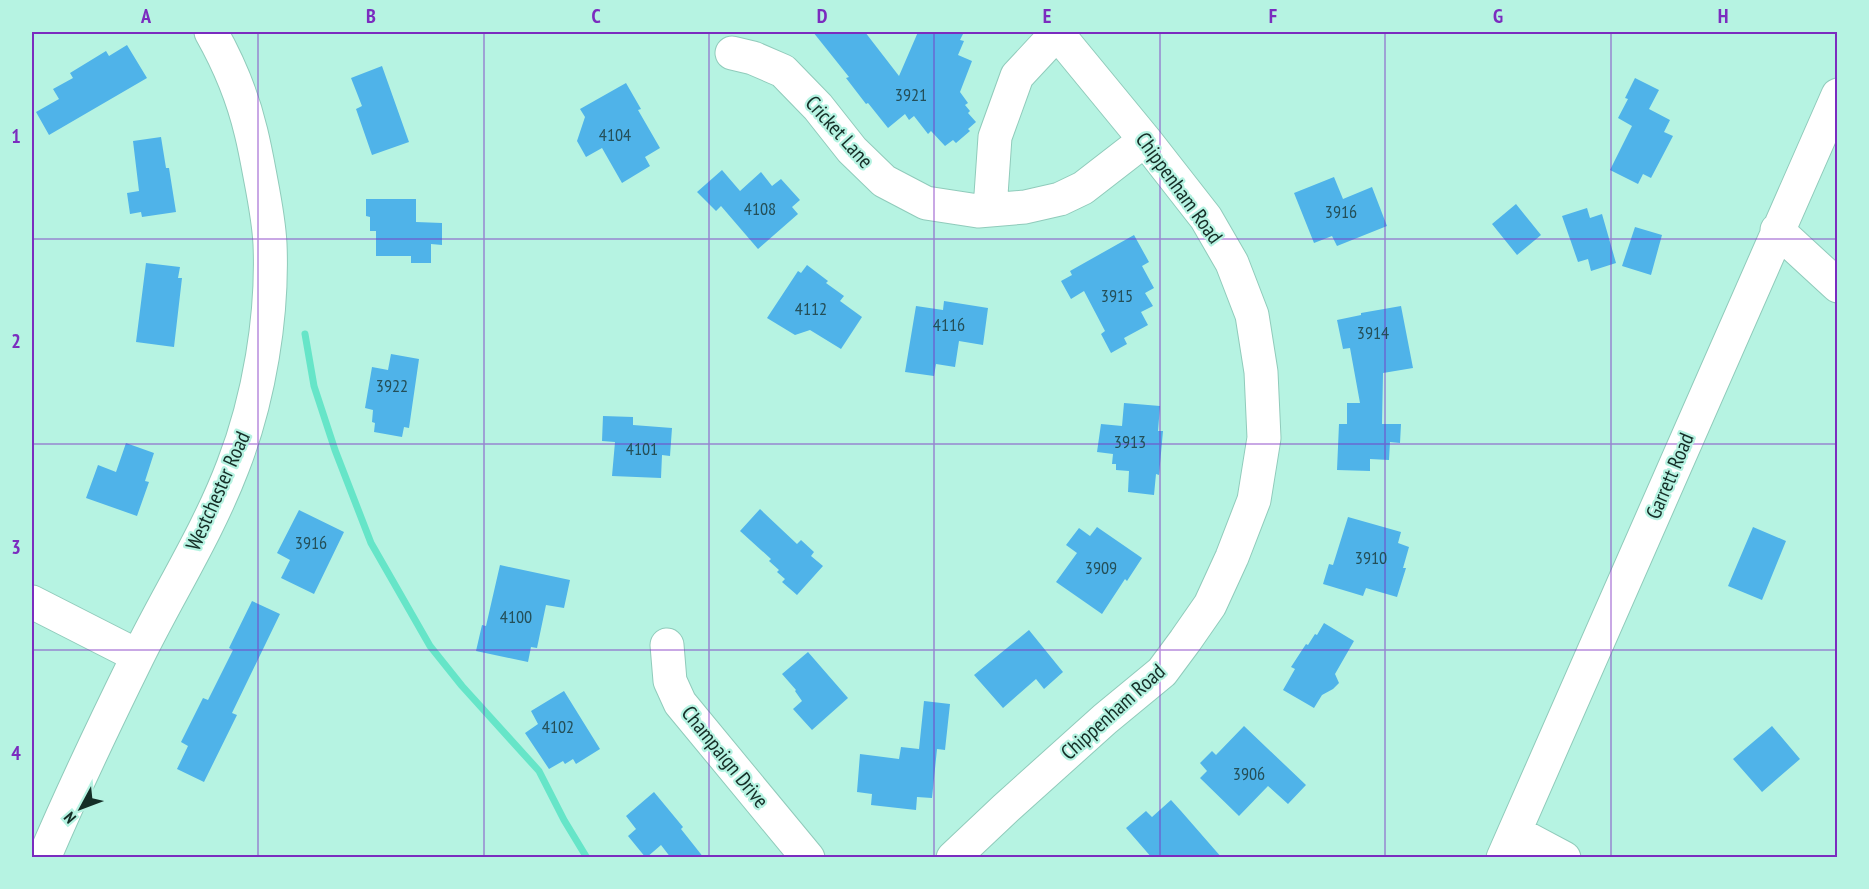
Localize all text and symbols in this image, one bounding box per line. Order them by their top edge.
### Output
text: A [140,3,152,29]
text: B [366,3,376,29]
text: C [591,3,601,29]
text: D [817,3,828,29]
text: E [1043,3,1051,29]
text: F [1269,3,1277,29]
text: G [1493,3,1503,29]
text: H [1718,3,1728,29]
house number: 3921 [895,83,927,106]
street label: Cricket Lane [800,90,879,174]
text: 1 [11,123,21,149]
house number: 4104 [599,123,631,146]
street label: Chippenham Road [1130,127,1229,249]
house number: 4108 [744,197,776,220]
house number: 3916 [1325,200,1357,223]
house number: 3915 [1101,284,1133,307]
house number: 4112 [795,297,827,320]
house number: 4116 [933,313,965,336]
house number: 3914 [1357,321,1389,344]
text: 2 [11,328,21,354]
house number: 3922 [376,374,408,397]
street label: Westchester Road [179,427,256,555]
street label: Garrett Road [1639,429,1700,523]
house number: 3913 [1114,430,1146,453]
house number: 4101 [626,437,658,460]
house number: 3916 [295,531,327,554]
text: 3 [11,534,21,560]
house number: 3910 [1355,546,1387,569]
house number: 3909 [1085,556,1117,579]
house number: 4100 [500,605,532,628]
street label: Chippenham Road [1055,658,1170,766]
street label: Champaign Drive [676,700,775,813]
house number: 4102 [542,715,574,738]
text: 4 [11,740,21,766]
house number: 3906 [1233,762,1265,785]
north arrow [51,778,111,838]
text: N [59,808,80,828]

